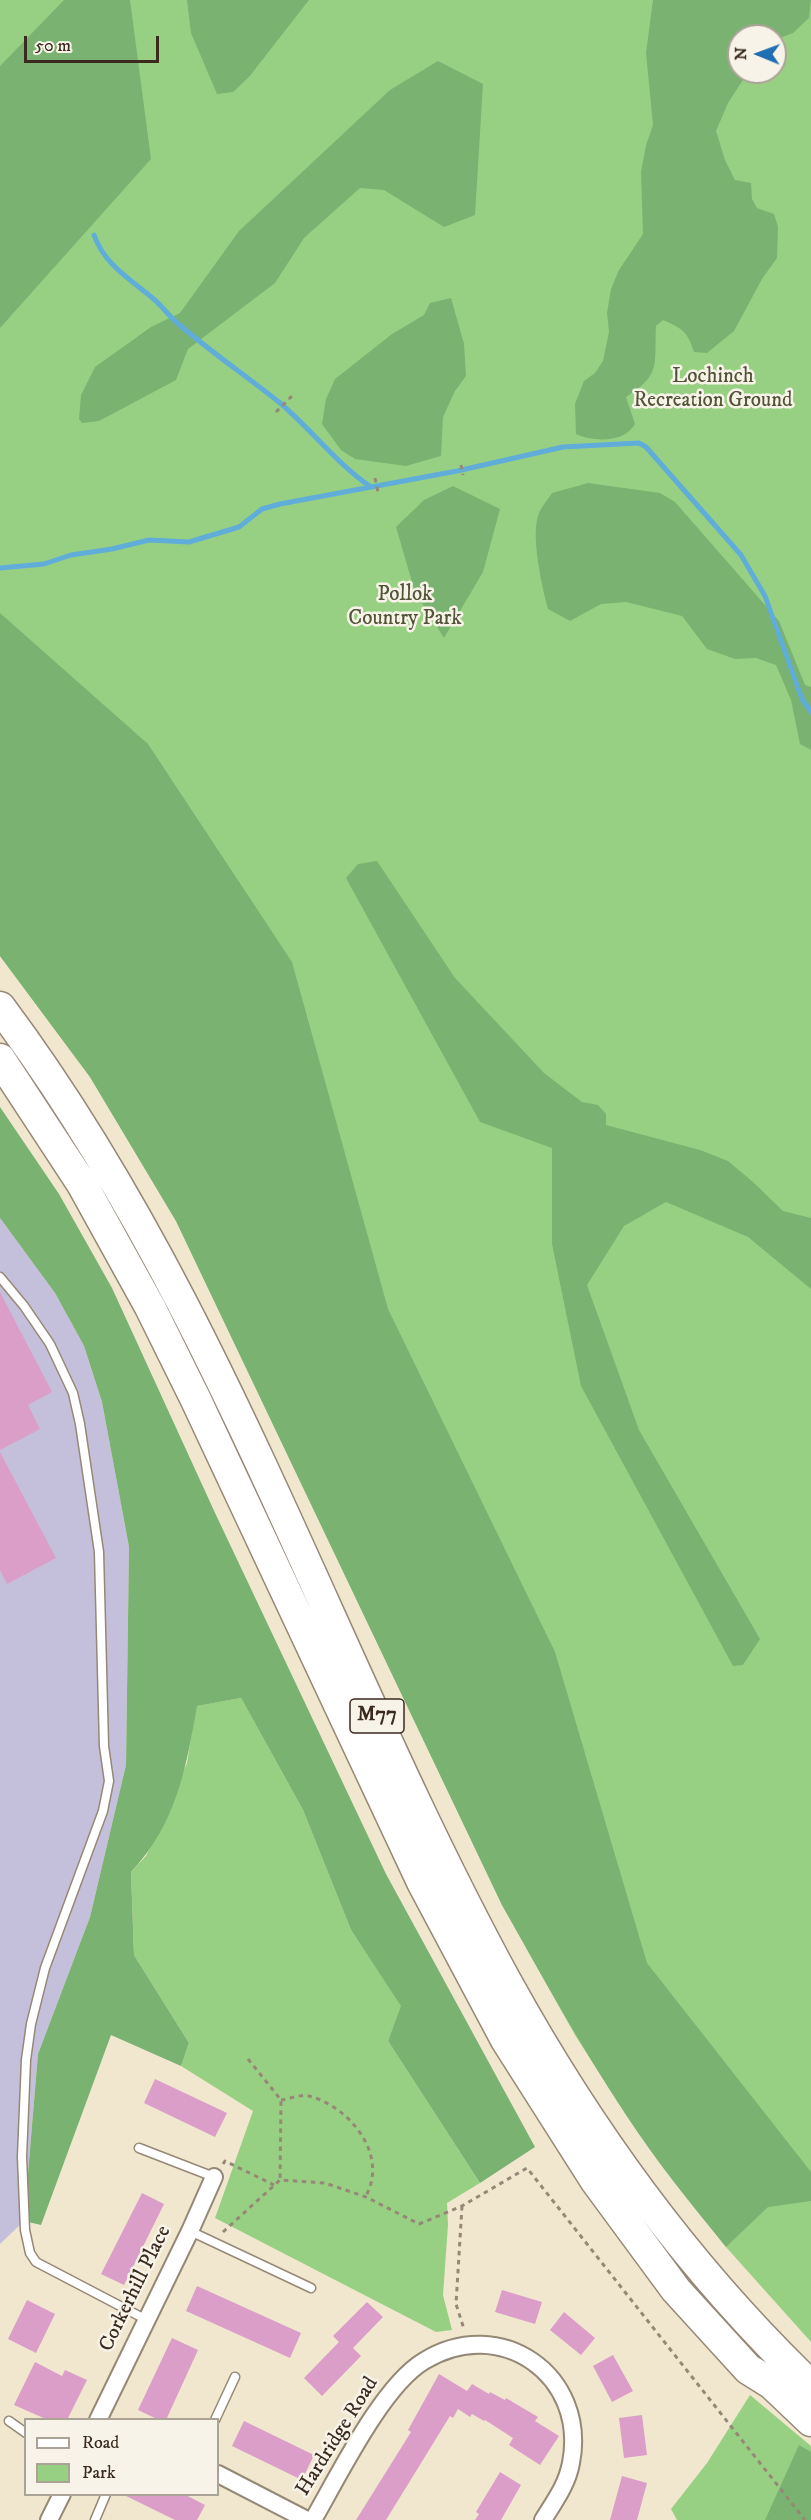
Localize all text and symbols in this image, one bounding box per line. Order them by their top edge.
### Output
scale bar [27,24,162,62]
north arrow [727,24,787,84]
text: 50 m [35,35,71,57]
text: N [731,47,751,60]
park label: Lochinch Recreation Ground [633,365,793,415]
park label: Pollok Country Park [348,583,462,633]
road number: M77 [350,1699,404,1733]
street label: Corkerhill Place [95,2222,177,2356]
street label: Hardridge Road [291,2373,385,2501]
legend [24,2418,219,2496]
text: Road [82,2432,119,2454]
text: Park [82,2462,116,2484]

